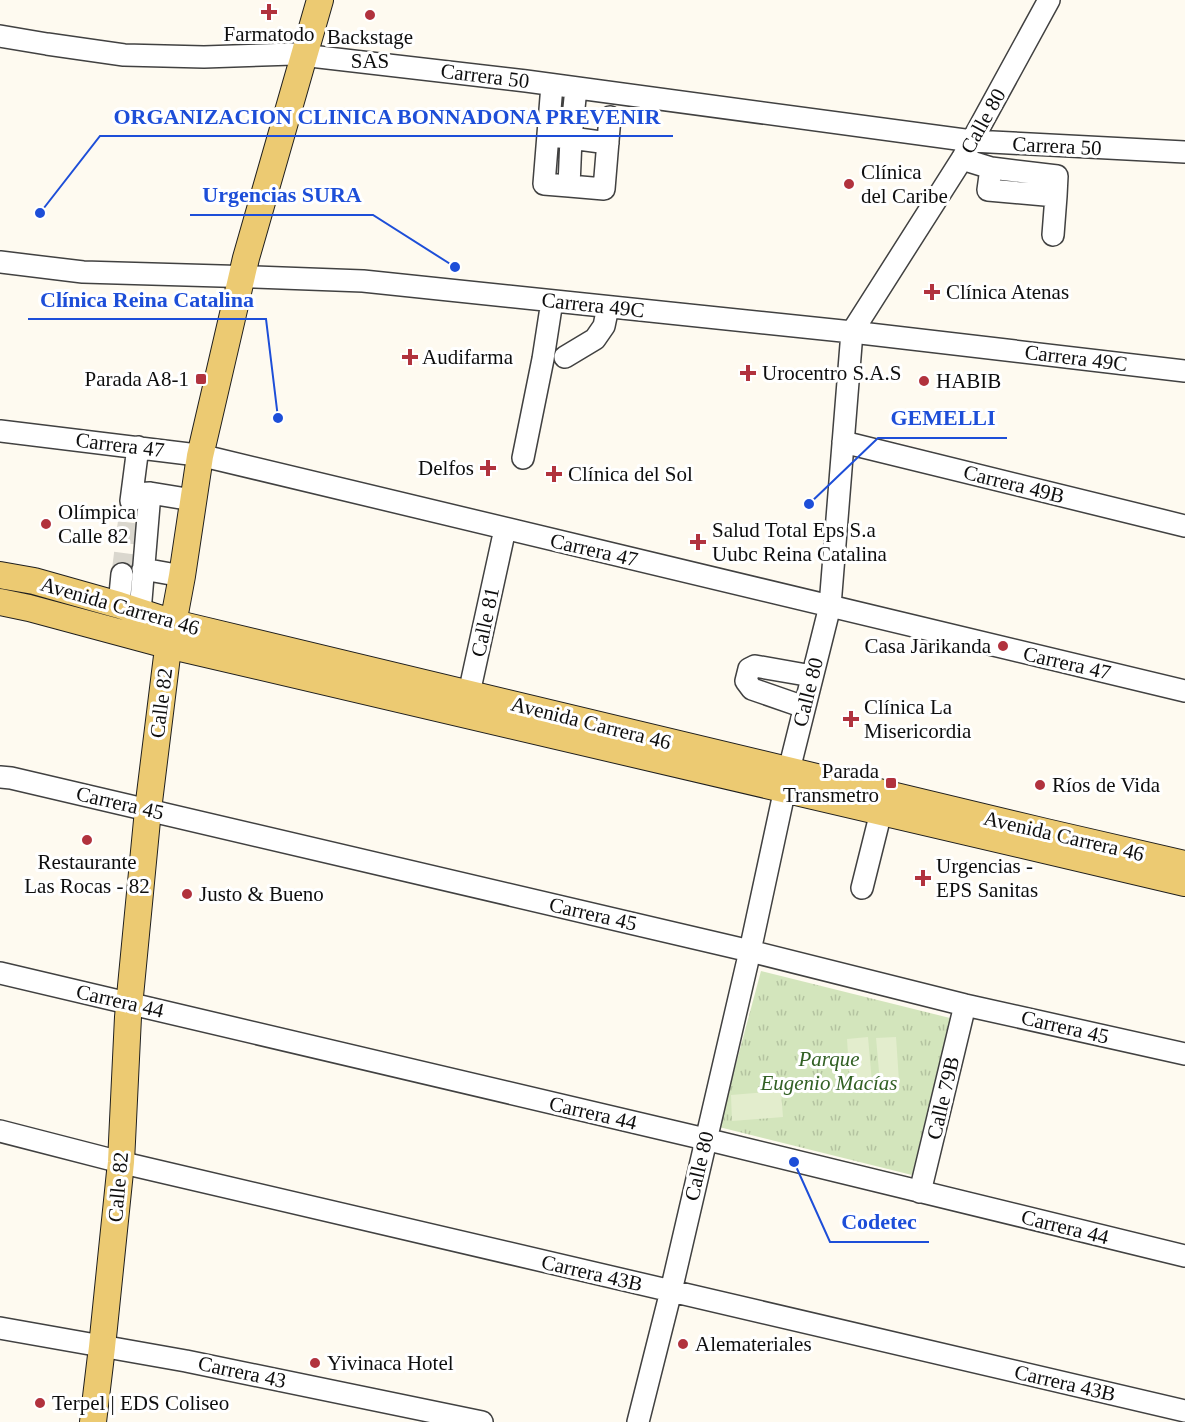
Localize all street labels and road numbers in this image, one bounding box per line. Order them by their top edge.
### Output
street label: Carrera 50 [439,59,531,93]
street label: Calle 80 [955,84,1011,158]
street label: Carrera 50 [1012,132,1102,160]
street label: Carrera 49C [540,288,646,322]
street label: Carrera 49C [1023,340,1129,376]
street label: Carrera 47 [74,428,166,462]
street label: Carrera 49B [961,460,1067,508]
street label: Carrera 47 [548,528,640,572]
street label: Avenida Carrera 46 [38,572,202,640]
street label: Calle 81 [466,585,504,659]
street label: Carrera 47 [1021,641,1113,685]
street label: Calle 80 [788,655,828,729]
street label: Calle 82 [145,667,177,739]
street label: Avenida Carrera 46 [509,692,673,754]
street label: Carrera 45 [74,781,166,825]
street label: Avenida Carrera 46 [981,806,1147,866]
street label: Carrera 45 [547,892,639,936]
street label: Carrera 44 [74,979,167,1023]
street label: Carrera 45 [1019,1005,1111,1049]
street label: Calle 79B [922,1054,964,1142]
street label: Carrera 44 [547,1091,640,1135]
street label: Calle 80 [679,1129,719,1203]
street label: Calle 82 [103,1151,133,1223]
street label: Carrera 44 [1019,1205,1112,1250]
street label: Carrera 43B [539,1250,645,1296]
street label: Carrera 43 [196,1351,288,1393]
street label: Carrera 43B [1012,1360,1118,1406]

